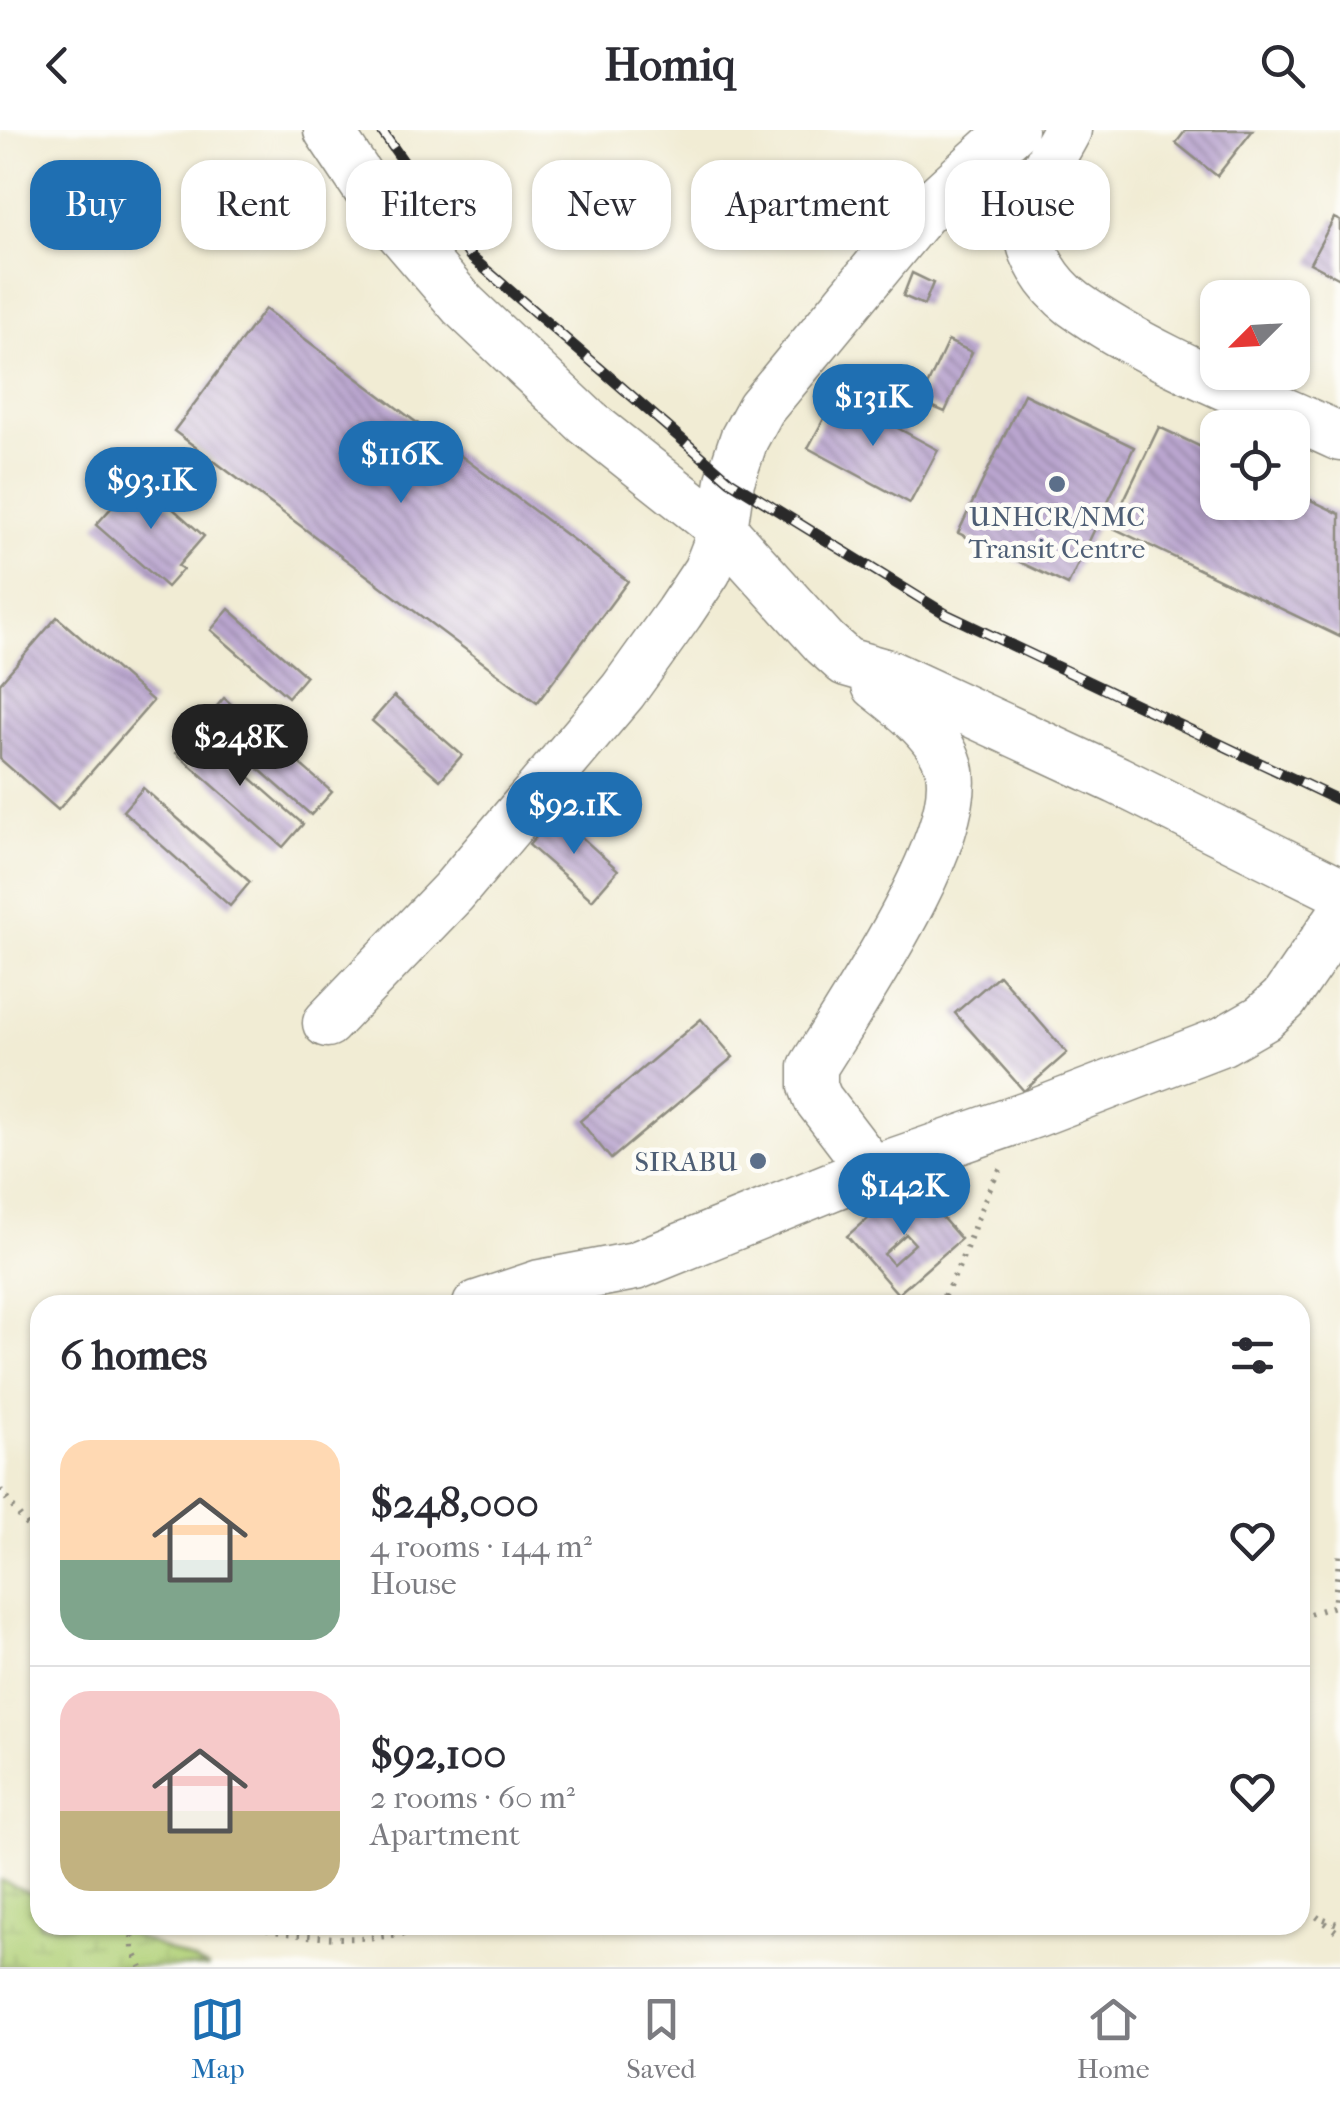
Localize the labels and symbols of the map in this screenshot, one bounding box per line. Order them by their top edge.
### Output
north arrow [1200,280,1310,390]
pin: $131K [803,364,943,449]
pin: $116K [331,421,471,506]
pin: $93.1K [70,447,232,532]
marker: UNHCR/NMC Transit Centre [1046,473,1068,495]
place label: UNHCR/NMC Transit Centre [969,500,1146,565]
pin: $248K [170,704,310,789]
pin: $92.1K [493,772,655,857]
place label: SIRABU [634,1145,738,1178]
marker: SIRABU [747,1150,769,1172]
pin: $142K [834,1153,974,1238]

